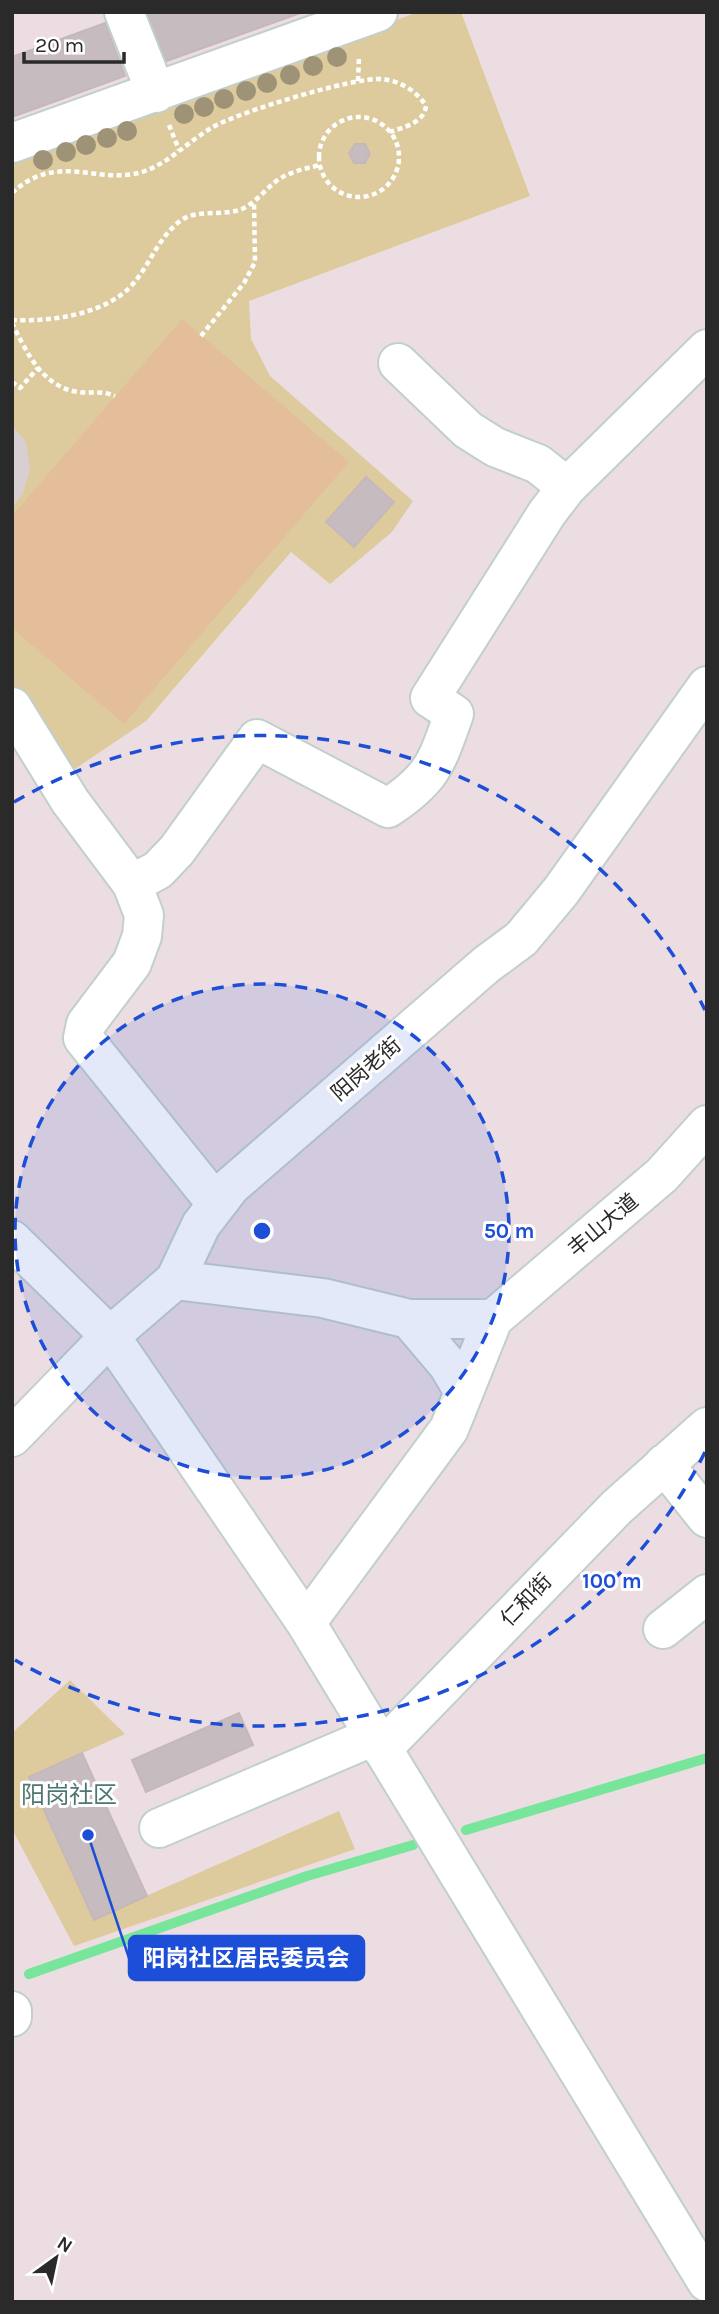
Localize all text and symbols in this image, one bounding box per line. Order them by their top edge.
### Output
scale bar [24,21,124,65]
text: 20 m [35,33,84,57]
street label: 阳岗老街 [326,1032,406,1106]
street label: 丰山大道 [563,1189,643,1261]
centre of rings [250,1219,274,1243]
text: 50 m [484,1219,534,1243]
street label: 仁和街 [495,1569,557,1631]
text: 100 m [582,1569,642,1593]
district label: 阳岗社区 [21,1781,117,1809]
callout: 阳岗社区居民委员会 [129,1936,364,1980]
text: 阳岗社区居民委员会 [143,1945,350,1972]
north arrow [21,2223,91,2293]
text: N [53,2232,76,2258]

